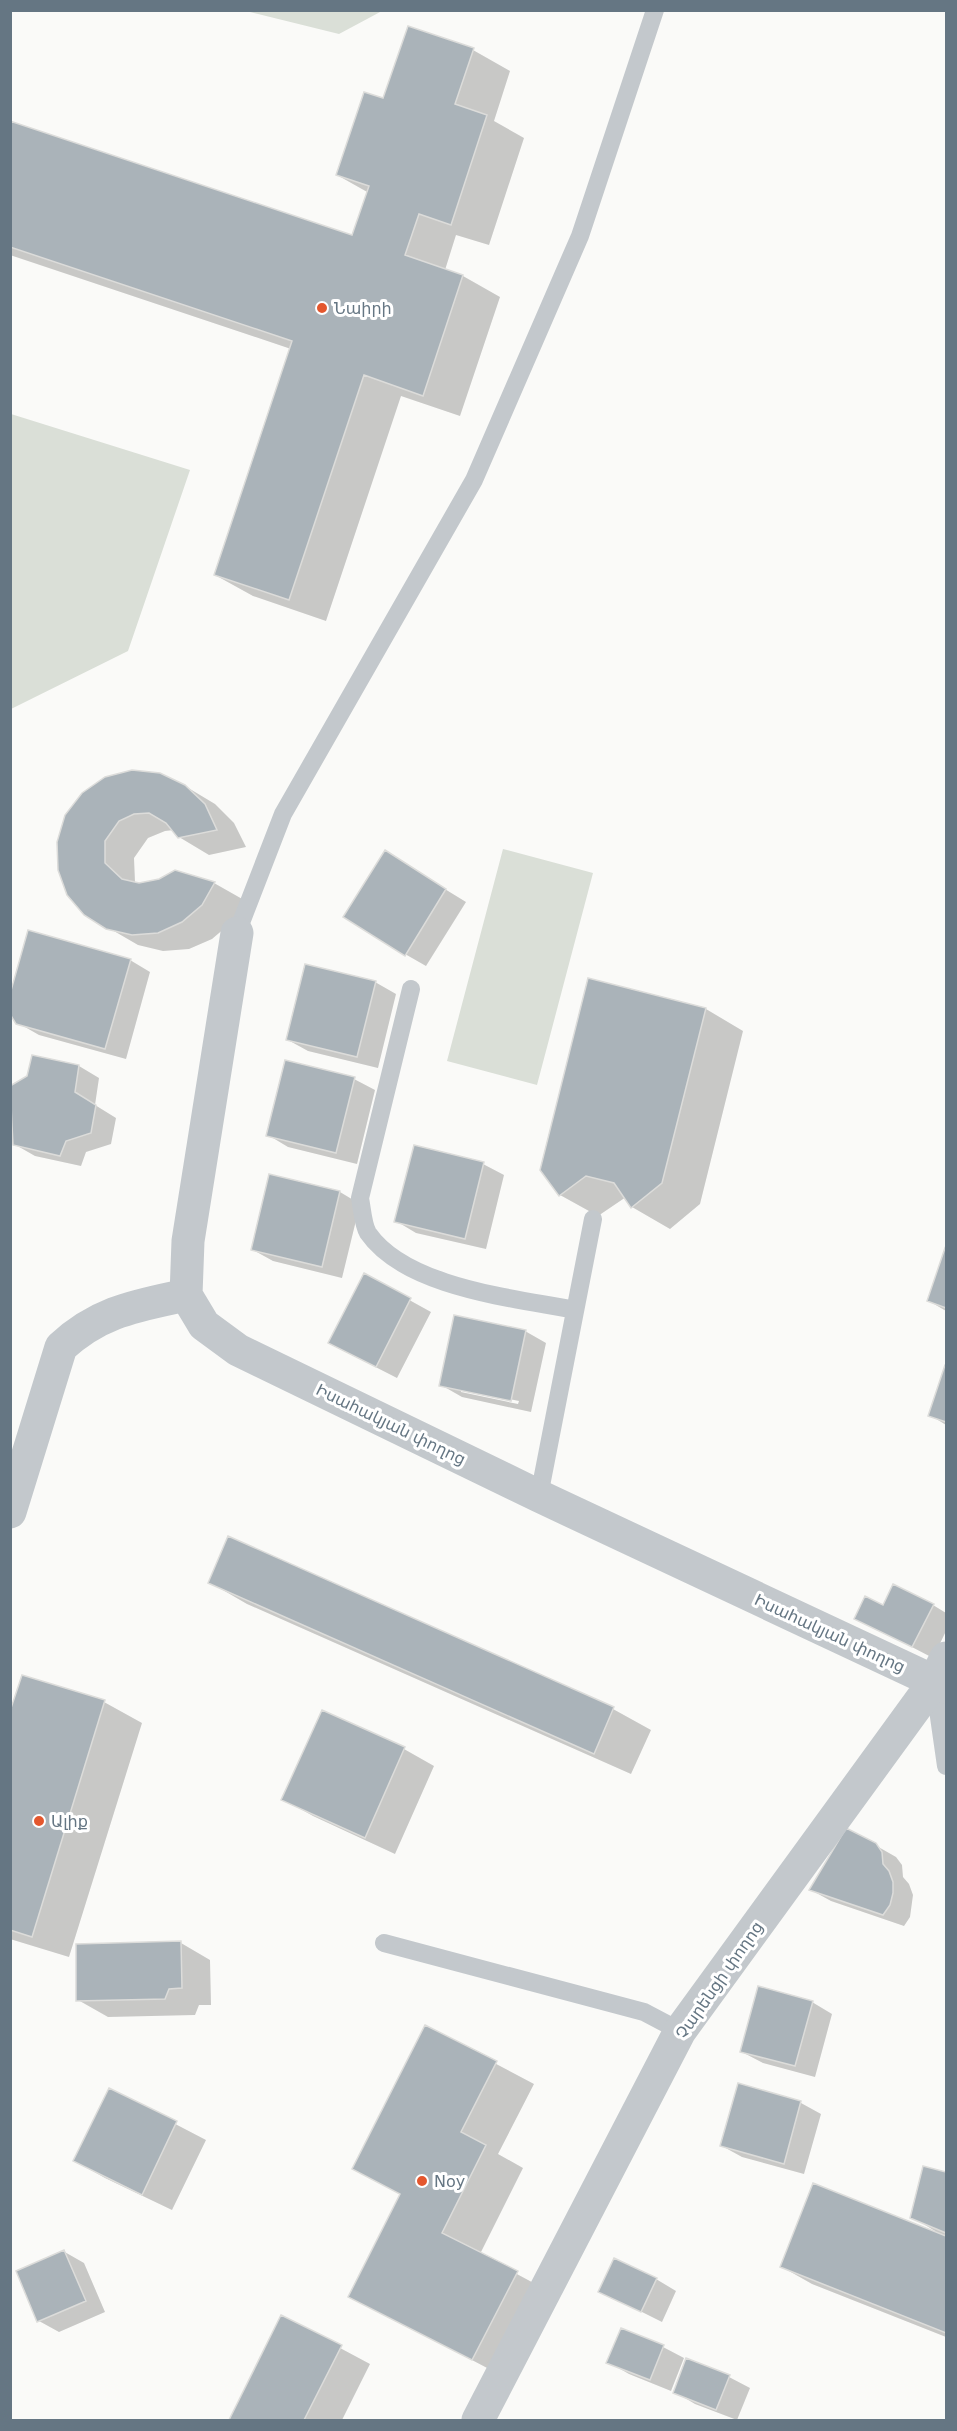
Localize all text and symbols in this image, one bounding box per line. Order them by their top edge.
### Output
place label: Նաիրի [334,299,392,318]
marker: Նաիրի [315,301,329,315]
street label: Իսահակյան փողոց [313,1380,469,1469]
street label: Իսահակյան փողոց [751,1590,908,1677]
place label: Ալիք [51,1812,88,1831]
marker: Ալիք [32,1814,46,1828]
street label: Չարենցի փողոց [672,1918,767,2043]
place label: Noy [434,2172,465,2191]
marker: Noy [415,2174,429,2188]

